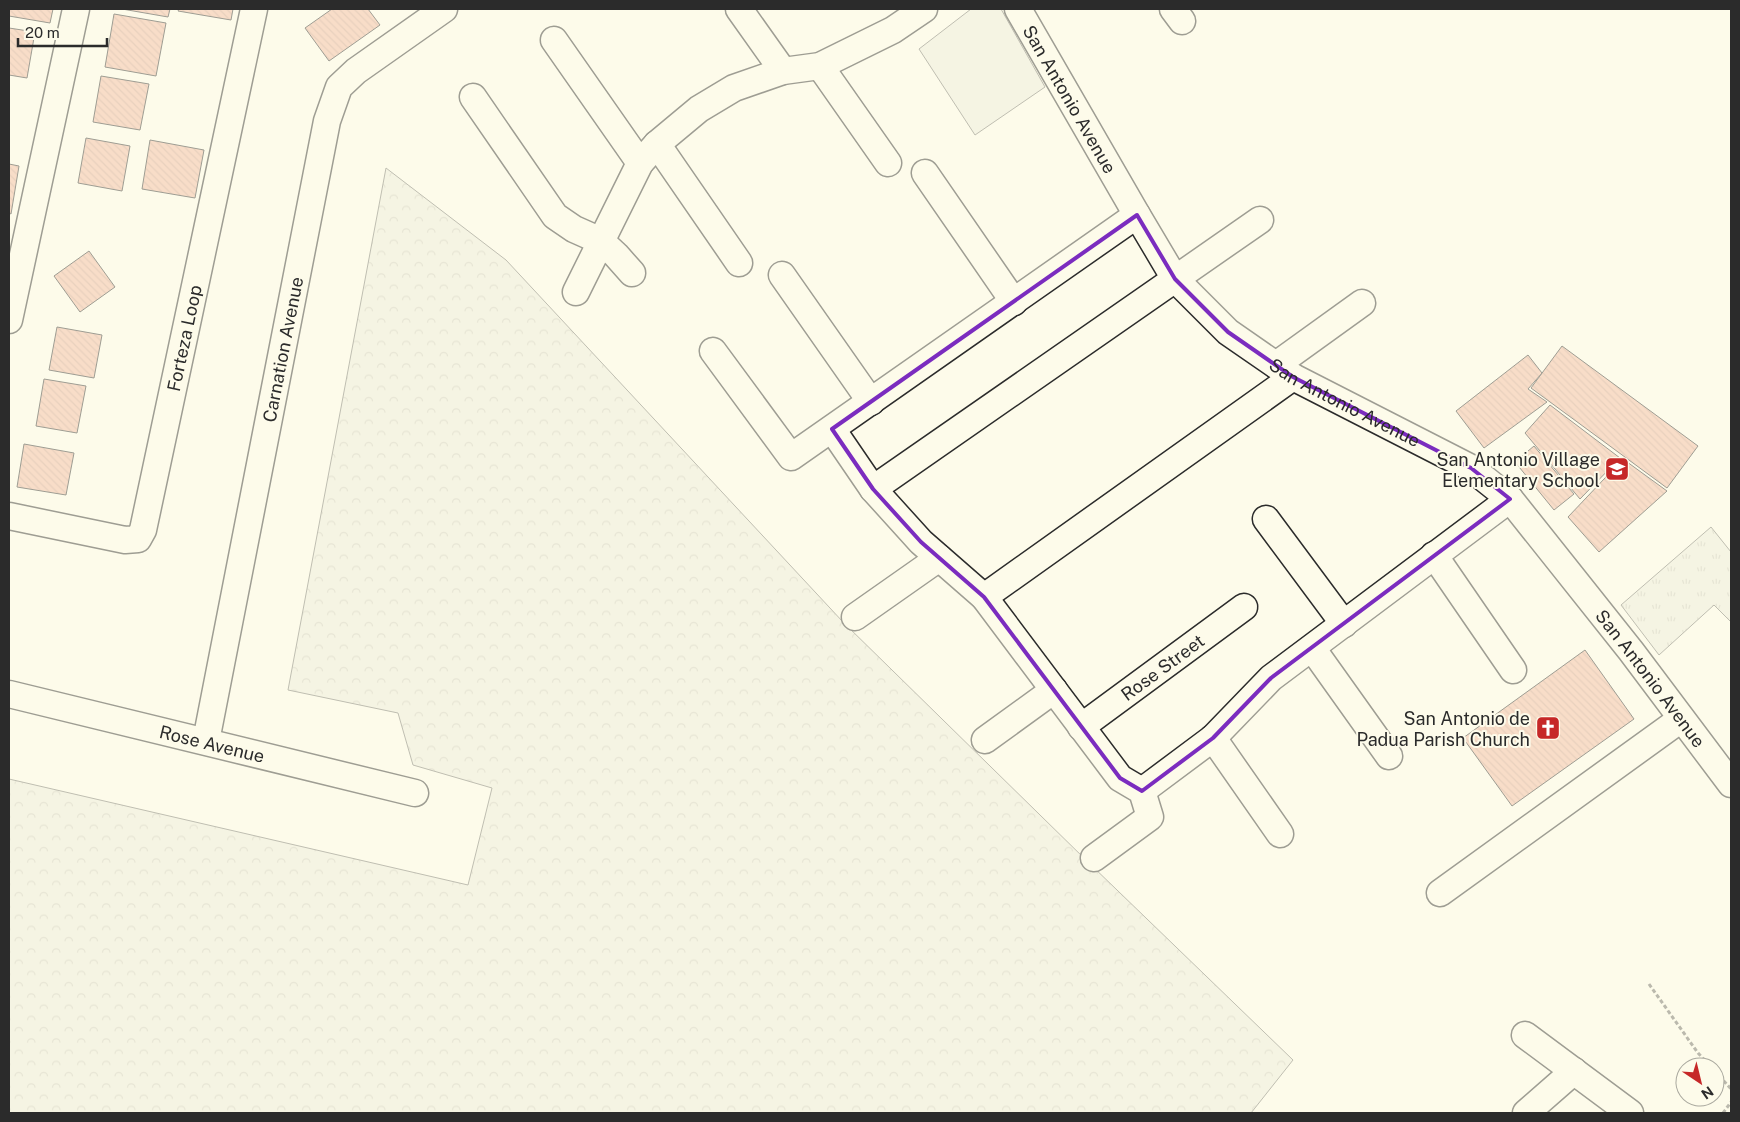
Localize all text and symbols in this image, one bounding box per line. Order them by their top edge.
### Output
scale bar [18,15,106,47]
street label: San Antonio Avenue [1019,21,1121,177]
text: 20 m [25,24,60,41]
street label: Carnation Avenue [258,275,307,424]
street label: Forteza Loop [162,283,205,393]
street label: San Antonio Avenue [1266,353,1424,451]
place label: San Antonio Village Elementary School [1436,449,1600,491]
school or university icon: San Antonio Village Elementary School [1604,456,1630,482]
street label: San Antonio Avenue [1592,605,1710,751]
street label: Rose Street [1117,630,1208,705]
place label: San Antonio de Padua Parish Church [1356,708,1530,750]
church icon: San Antonio de Padua Parish Church [1535,715,1561,741]
street label: Rose Avenue [157,721,267,766]
north arrow [1675,1057,1725,1107]
text: N [1698,1083,1717,1102]

